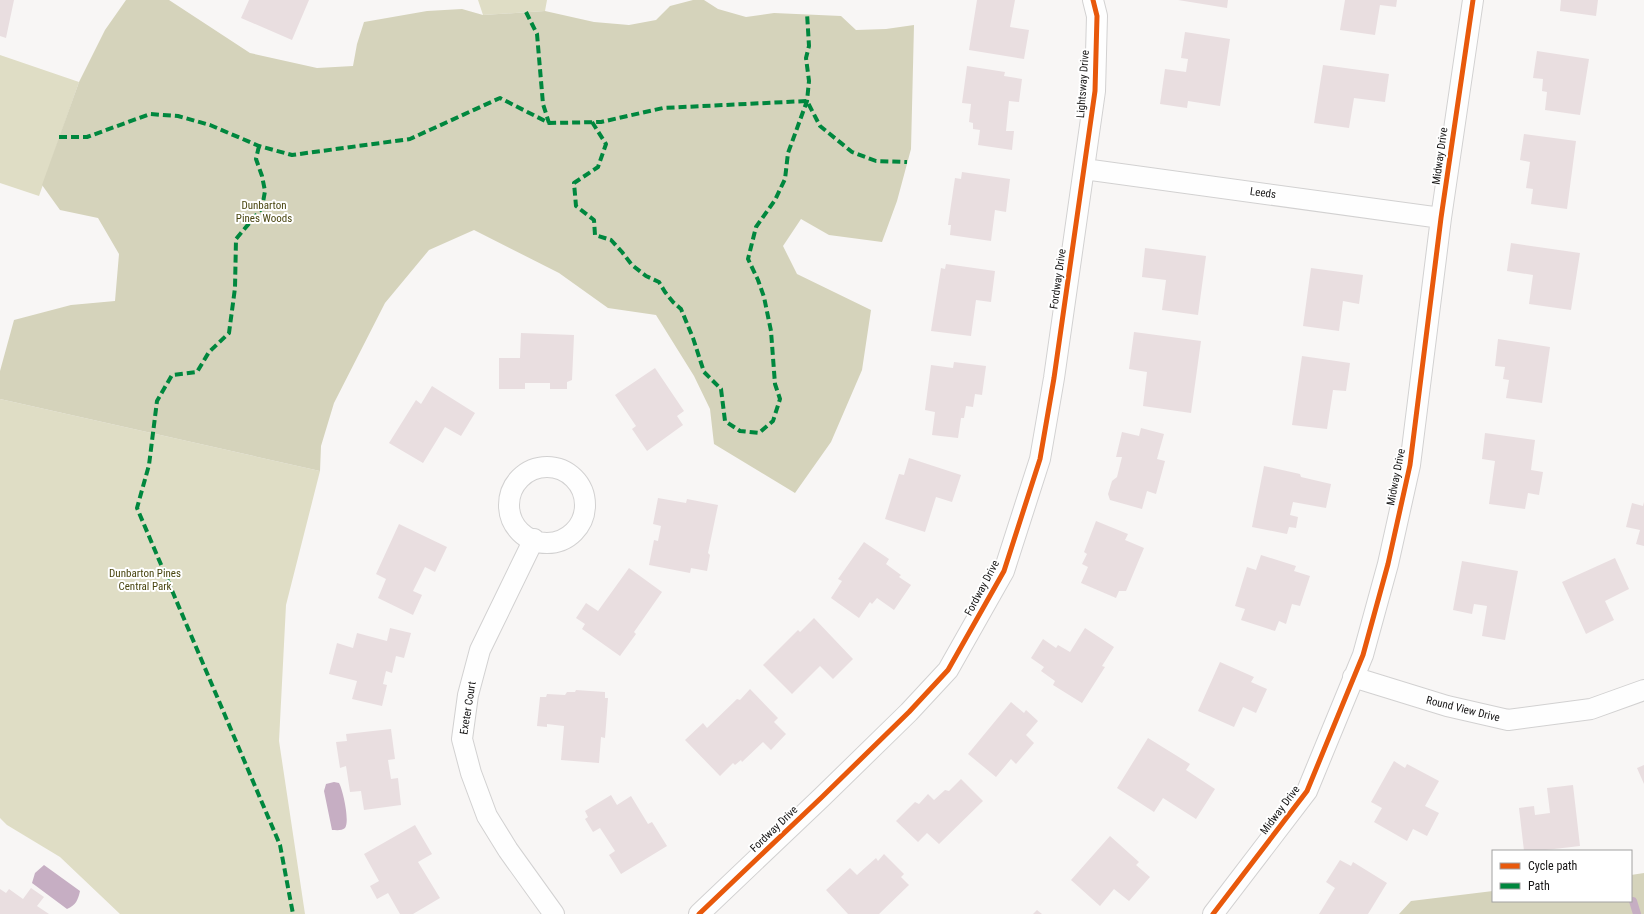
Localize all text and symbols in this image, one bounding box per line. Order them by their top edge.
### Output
street label: Lightsway Drive [1074,50,1092,118]
street label: Midway Drive [1430,127,1450,185]
street label: Leeds [1249,185,1277,201]
park label: Dunbarton Pines Woods [236,199,292,225]
street label: Fordway Drive [1047,248,1069,310]
street label: Midway Drive [1384,447,1408,507]
street label: Fordway Drive [962,558,1002,618]
park label: Dunbarton Pines Central Park [109,567,181,593]
street label: Exeter Court [457,681,479,735]
street label: Round View Drive [1425,694,1501,724]
street label: Midway Drive [1257,783,1303,837]
street label: Fordway Drive [748,803,800,855]
legend [1492,850,1632,902]
text: Cycle path [1528,859,1578,873]
text: Path [1528,879,1550,893]

